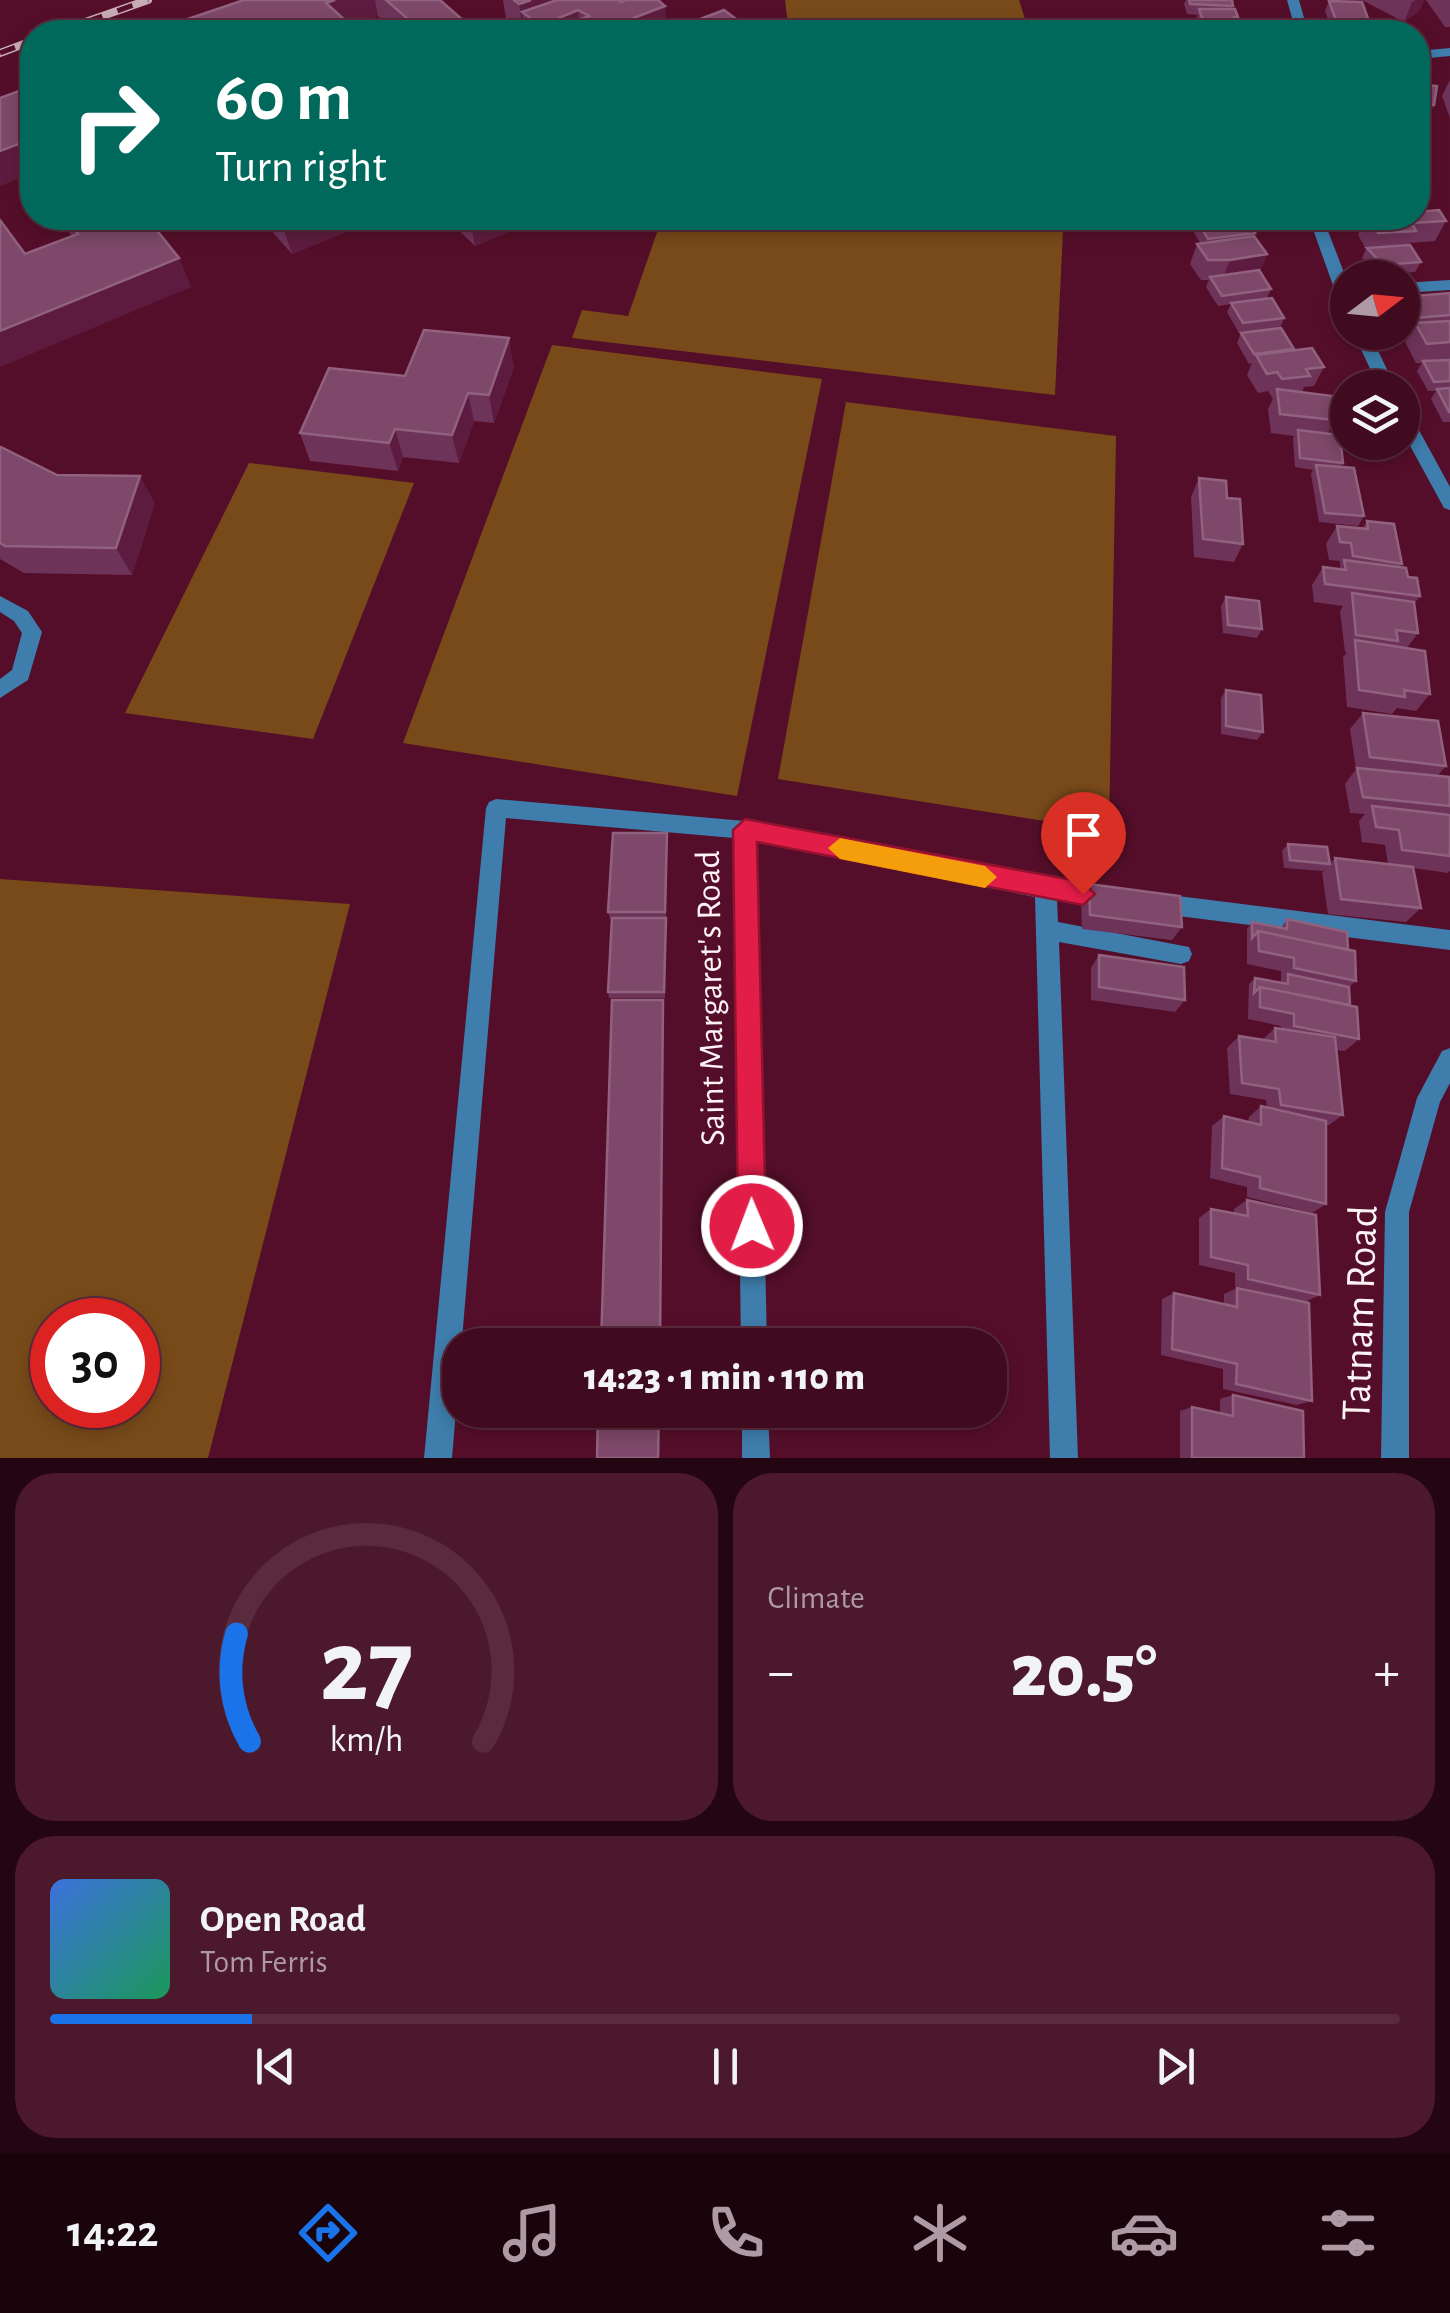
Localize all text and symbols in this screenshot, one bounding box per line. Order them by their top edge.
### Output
icon: right [50,60,180,190]
text: 60 m [215,63,352,133]
text: Turn right [215,145,387,190]
north arrow [1330,260,1420,350]
map controls [1330,260,1420,460]
button: layers [1330,370,1420,460]
pin [1041,792,1126,895]
icon: arrive [1056,807,1111,862]
street label: Saint Margaret's Road [691,850,731,1146]
position arrow [700,1174,804,1278]
street label: Tatnam Road [1335,1205,1385,1421]
speed limit sign: 30 [30,1298,160,1428]
text: 14:23 · 1 min · 110 m [584,1359,865,1397]
text: Climate [768,1582,865,1614]
text: 27 [319,1616,413,1720]
text: 20.5° [1010,1635,1157,1710]
text: − [768,1645,794,1700]
text: + [1374,1645,1400,1700]
text: km/h [329,1722,403,1758]
text: Open Road [200,1901,366,1939]
text: Tom Ferris [200,1946,328,1978]
icon: previous [248,2039,303,2094]
icon: pause [698,2039,753,2094]
icon: next [1148,2039,1203,2094]
icon: directions [293,2198,363,2268]
icon: music [497,2198,567,2268]
icon: phone [701,2198,771,2268]
icon: climate [905,2198,975,2268]
icon: car [1109,2198,1179,2268]
icon: filters [1313,2198,1383,2268]
text: 14:22 [67,2210,159,2255]

